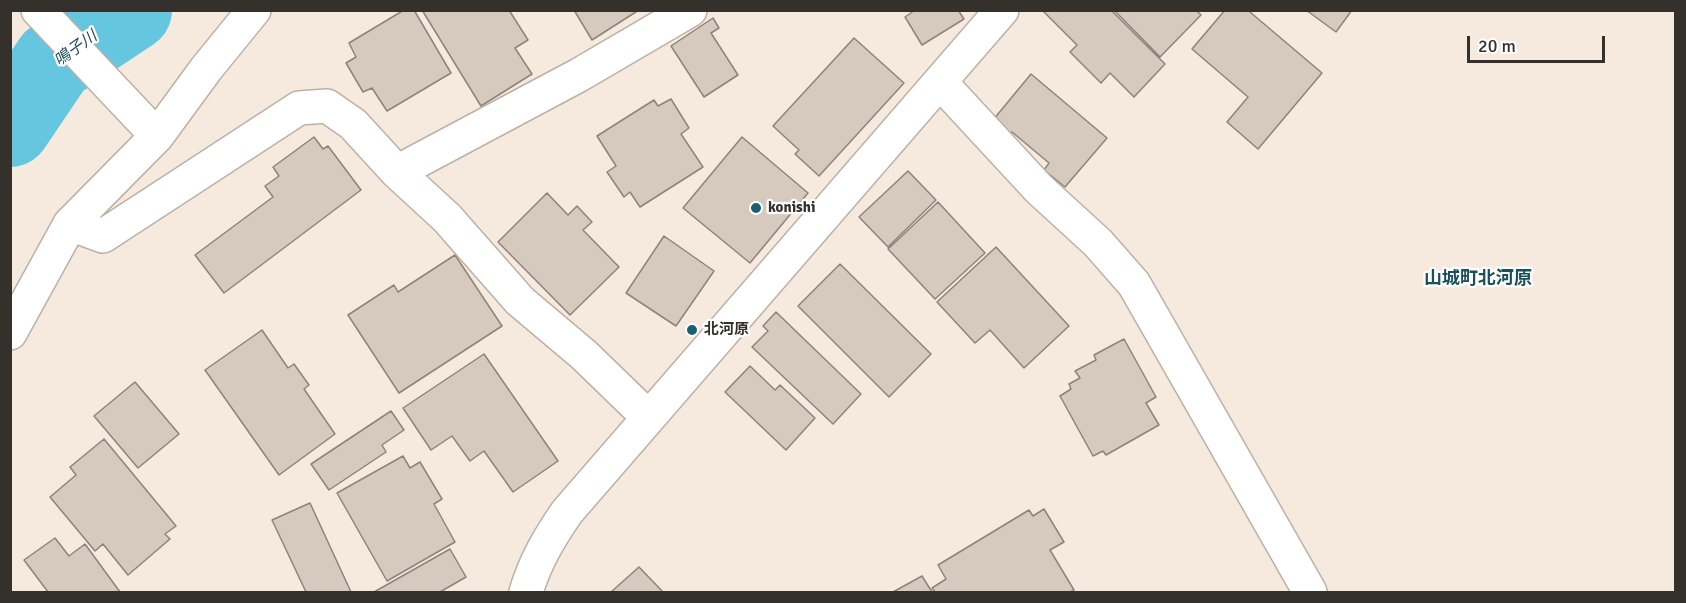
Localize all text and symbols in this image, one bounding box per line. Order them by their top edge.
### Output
scale bar [1470,24,1608,62]
water label: 鳴子川 [51,27,101,71]
text: 20 m [1478,35,1516,57]
place label: konishi [768,199,815,217]
marker: konishi [749,201,763,215]
district label: 山城町北河原 [1424,268,1532,290]
place label: 北河原 [704,321,749,339]
marker: 北河原 [685,323,699,337]

